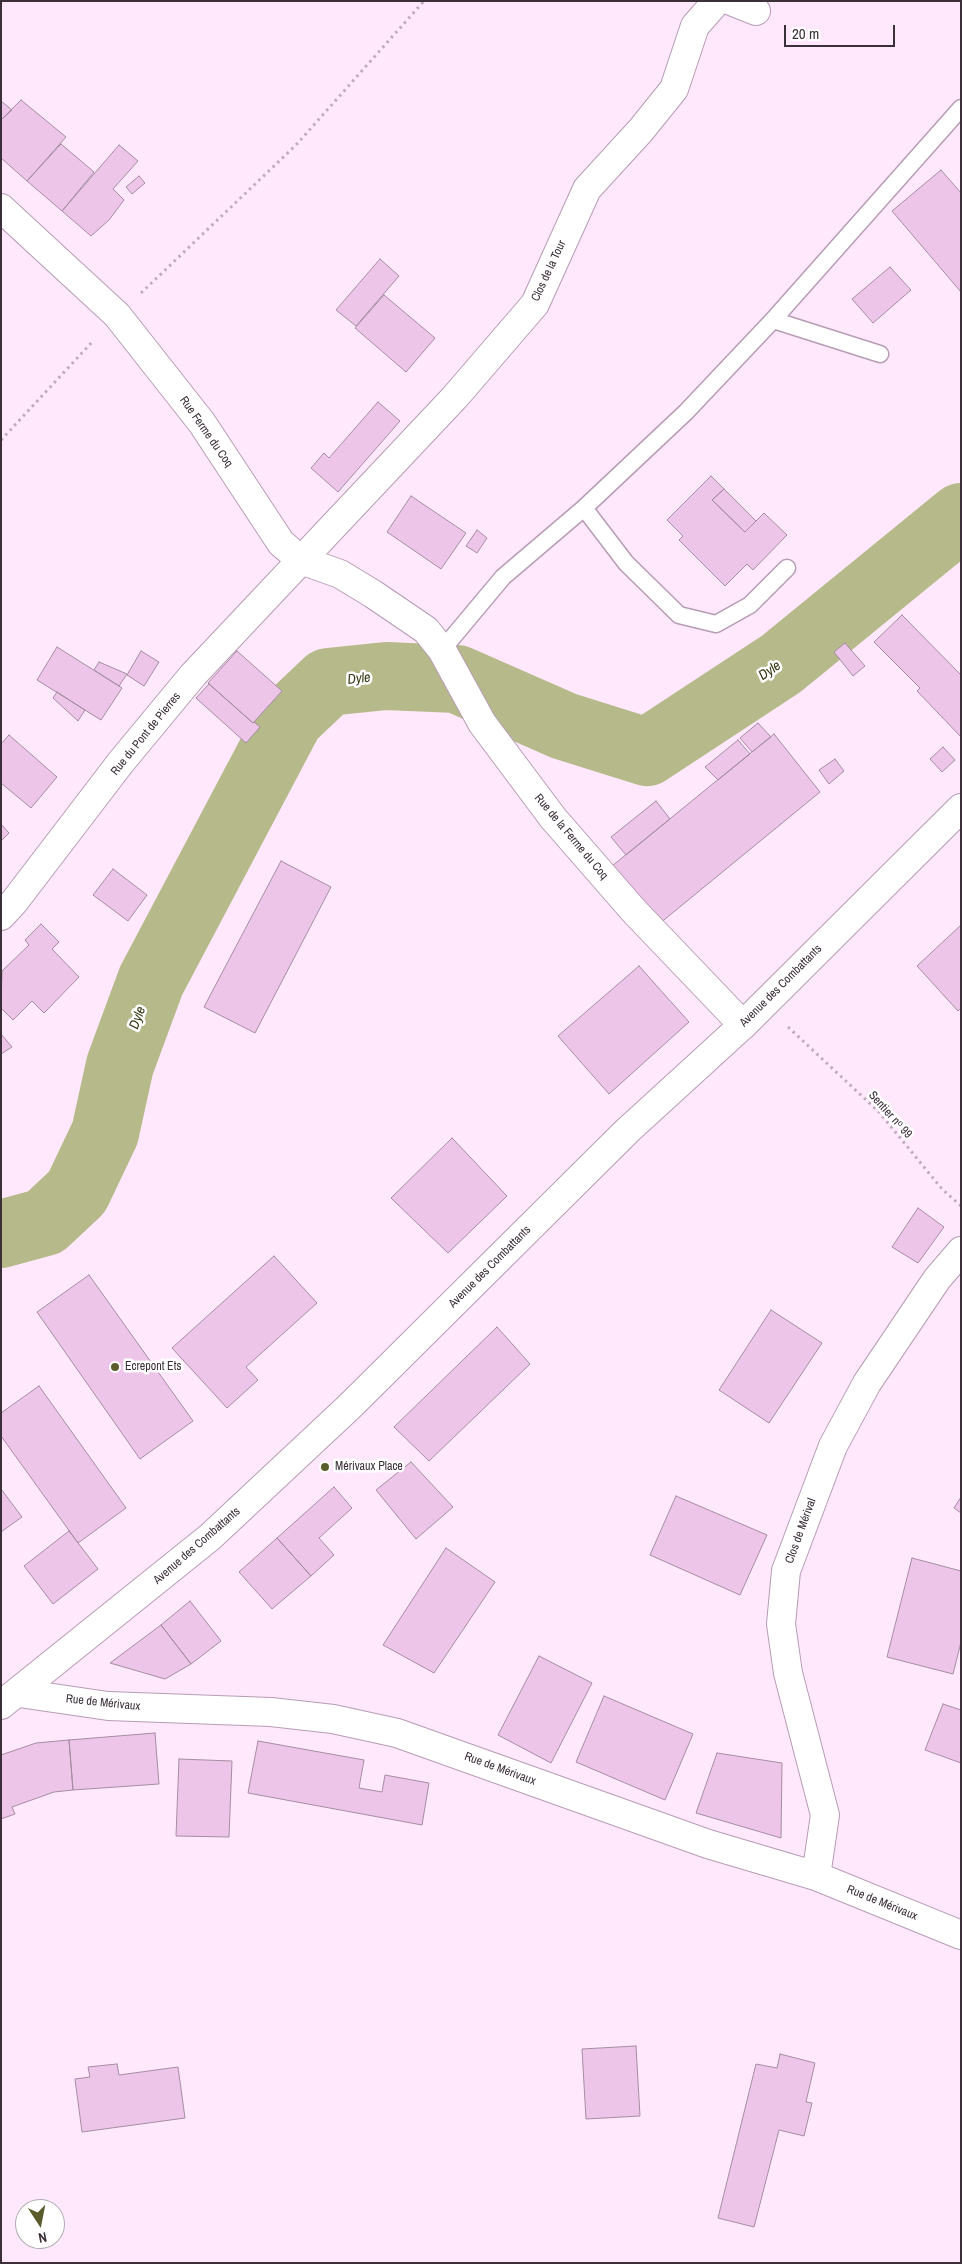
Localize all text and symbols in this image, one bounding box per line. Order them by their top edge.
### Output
scale bar [787,15,898,47]
text: 20 m [792,23,819,44]
street label: Clos de la Tour [529,238,569,304]
street label: Rue Ferme du Coq [176,394,236,470]
water label: Dyle [756,658,784,684]
water label: Dyle [347,669,371,689]
street label: Rue du Pont de Pierres [108,690,184,778]
street label: Rue de la Ferme du Coq [531,791,611,883]
street label: Avenue des Combattants [737,942,825,1030]
water label: Dyle [126,1004,150,1032]
street label: Sentier nᵒ 99 [865,1089,915,1141]
street label: Avenue des Combattants [446,1223,534,1311]
place label: Ecrepont Ets [125,1360,181,1374]
marker: Ecrepont Ets [109,1361,121,1373]
place label: Mérivaux Place [335,1460,403,1474]
marker: Mérivaux Place [319,1461,331,1473]
street label: Clos de Mérival [783,1496,819,1566]
street label: Avenue des Combattants [151,1504,243,1588]
street label: Rue de Mérivaux [65,1692,141,1714]
street label: Rue de Mérivaux [462,1749,538,1789]
street label: Rue de Mérivaux [845,1882,919,1924]
north arrow [15,2199,65,2249]
text: N [37,2228,48,2247]

